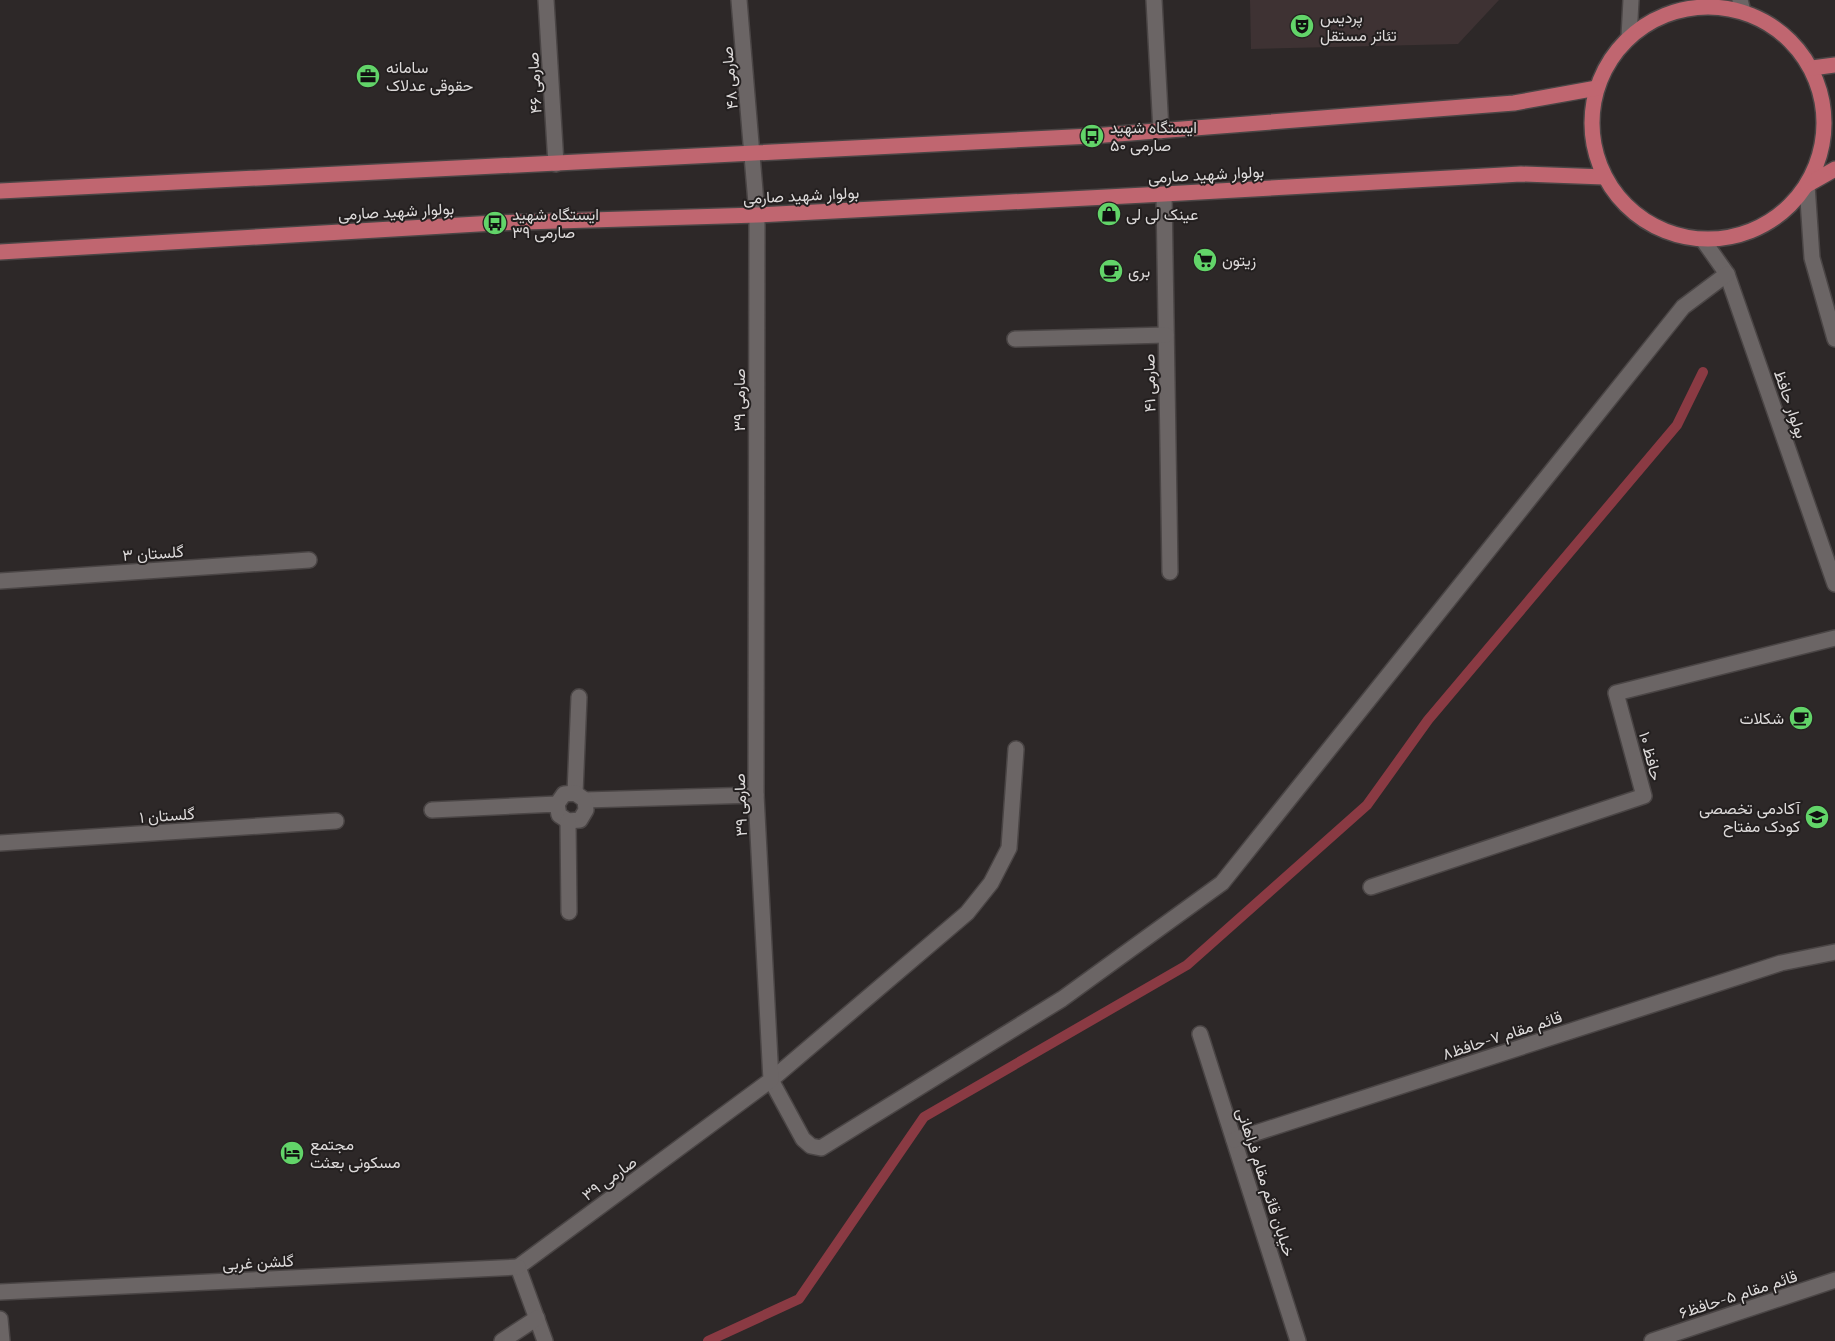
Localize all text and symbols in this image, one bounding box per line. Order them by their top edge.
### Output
place label: پردیس تئاتر مستقل [1320,6,1397,46]
theatre icon: پردیس تئاتر مستقل [1289,13,1315,39]
street label: صارمی ۴۸ [715,45,743,111]
street label: صارمی ۴۶ [521,52,547,114]
place label: سامانه حقوقی عدلاک [386,56,474,96]
office icon: سامانه حقوقی عدلاک [355,63,381,89]
place label: ایستگاه شهید صارمی ۵۰ [1110,116,1197,156]
bus stop icon: ایستگاه شهید صارمی ۵۰ [1079,123,1105,149]
street label: بولوار شهید صارمی [1147,160,1265,188]
street label: بولوار شهید صارمی [742,181,860,209]
street label: بولوار شهید صارمی [337,197,455,225]
shop icon: عینک لی لی [1096,201,1122,227]
place label: ایستگاه شهید صارمی ۳۹ [512,203,599,243]
place label: عینک لی لی [1126,203,1198,225]
bus stop icon: ایستگاه شهید صارمی ۳۹ [482,210,508,236]
supermarket icon: زیتون [1192,247,1218,273]
place label: زیتون [1222,249,1256,271]
cafe icon: بری [1098,258,1124,284]
place label: بری [1128,260,1150,282]
street label: صارمی ۴۱ [1137,353,1161,413]
street label: بولوار حافظ [1769,367,1813,441]
street label: صارمی ۳۹ [728,368,750,432]
street label: گلستان ۳ [122,540,184,566]
cafe icon: شکلات [1788,705,1814,731]
place label: شکلات [1740,707,1784,729]
street label: حافظ ۱۰ [1634,729,1668,783]
street label: صارمی ۳۹ [728,773,752,837]
place label: آکادمی تخصصی کودک مفتاح [1699,797,1801,838]
street label: گلستان ۱ [139,802,195,828]
school or university icon: آکادمی تخصصی کودک مفتاح [1804,804,1830,830]
street label: قائم مقام ۷-حافظ۸ [1439,1005,1565,1065]
street label: خیابان قائم مقام فراهانی [1232,1105,1301,1259]
place label: مجتمع مسکونی بعثت [310,1133,401,1173]
hotel icon: مجتمع مسکونی بعثت [279,1140,305,1166]
street label: صارمی ۳۹ [577,1151,641,1205]
street label: گلشن غربی [222,1249,294,1275]
street label: قائم مقام ۵-حافظ۶ [1676,1265,1800,1323]

